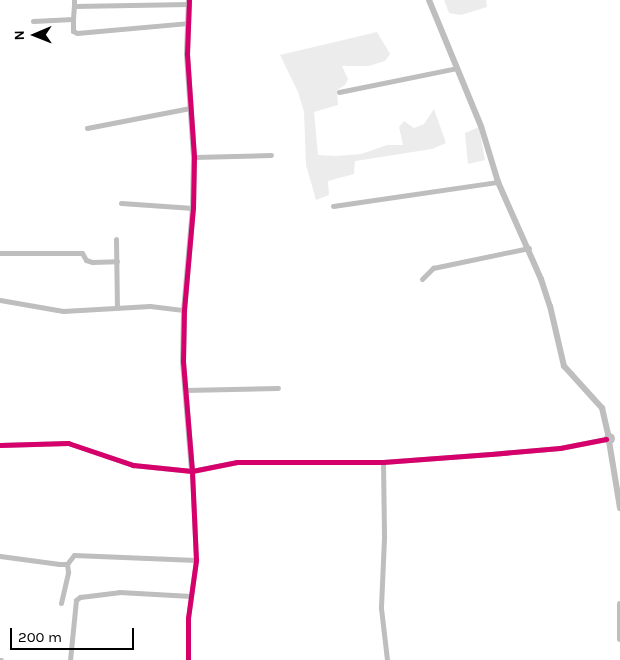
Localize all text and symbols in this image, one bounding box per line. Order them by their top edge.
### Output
north arrow [10,10,60,60]
text: N [11,30,28,40]
scale bar [12,618,136,650]
text: 200 m [18,628,62,646]

